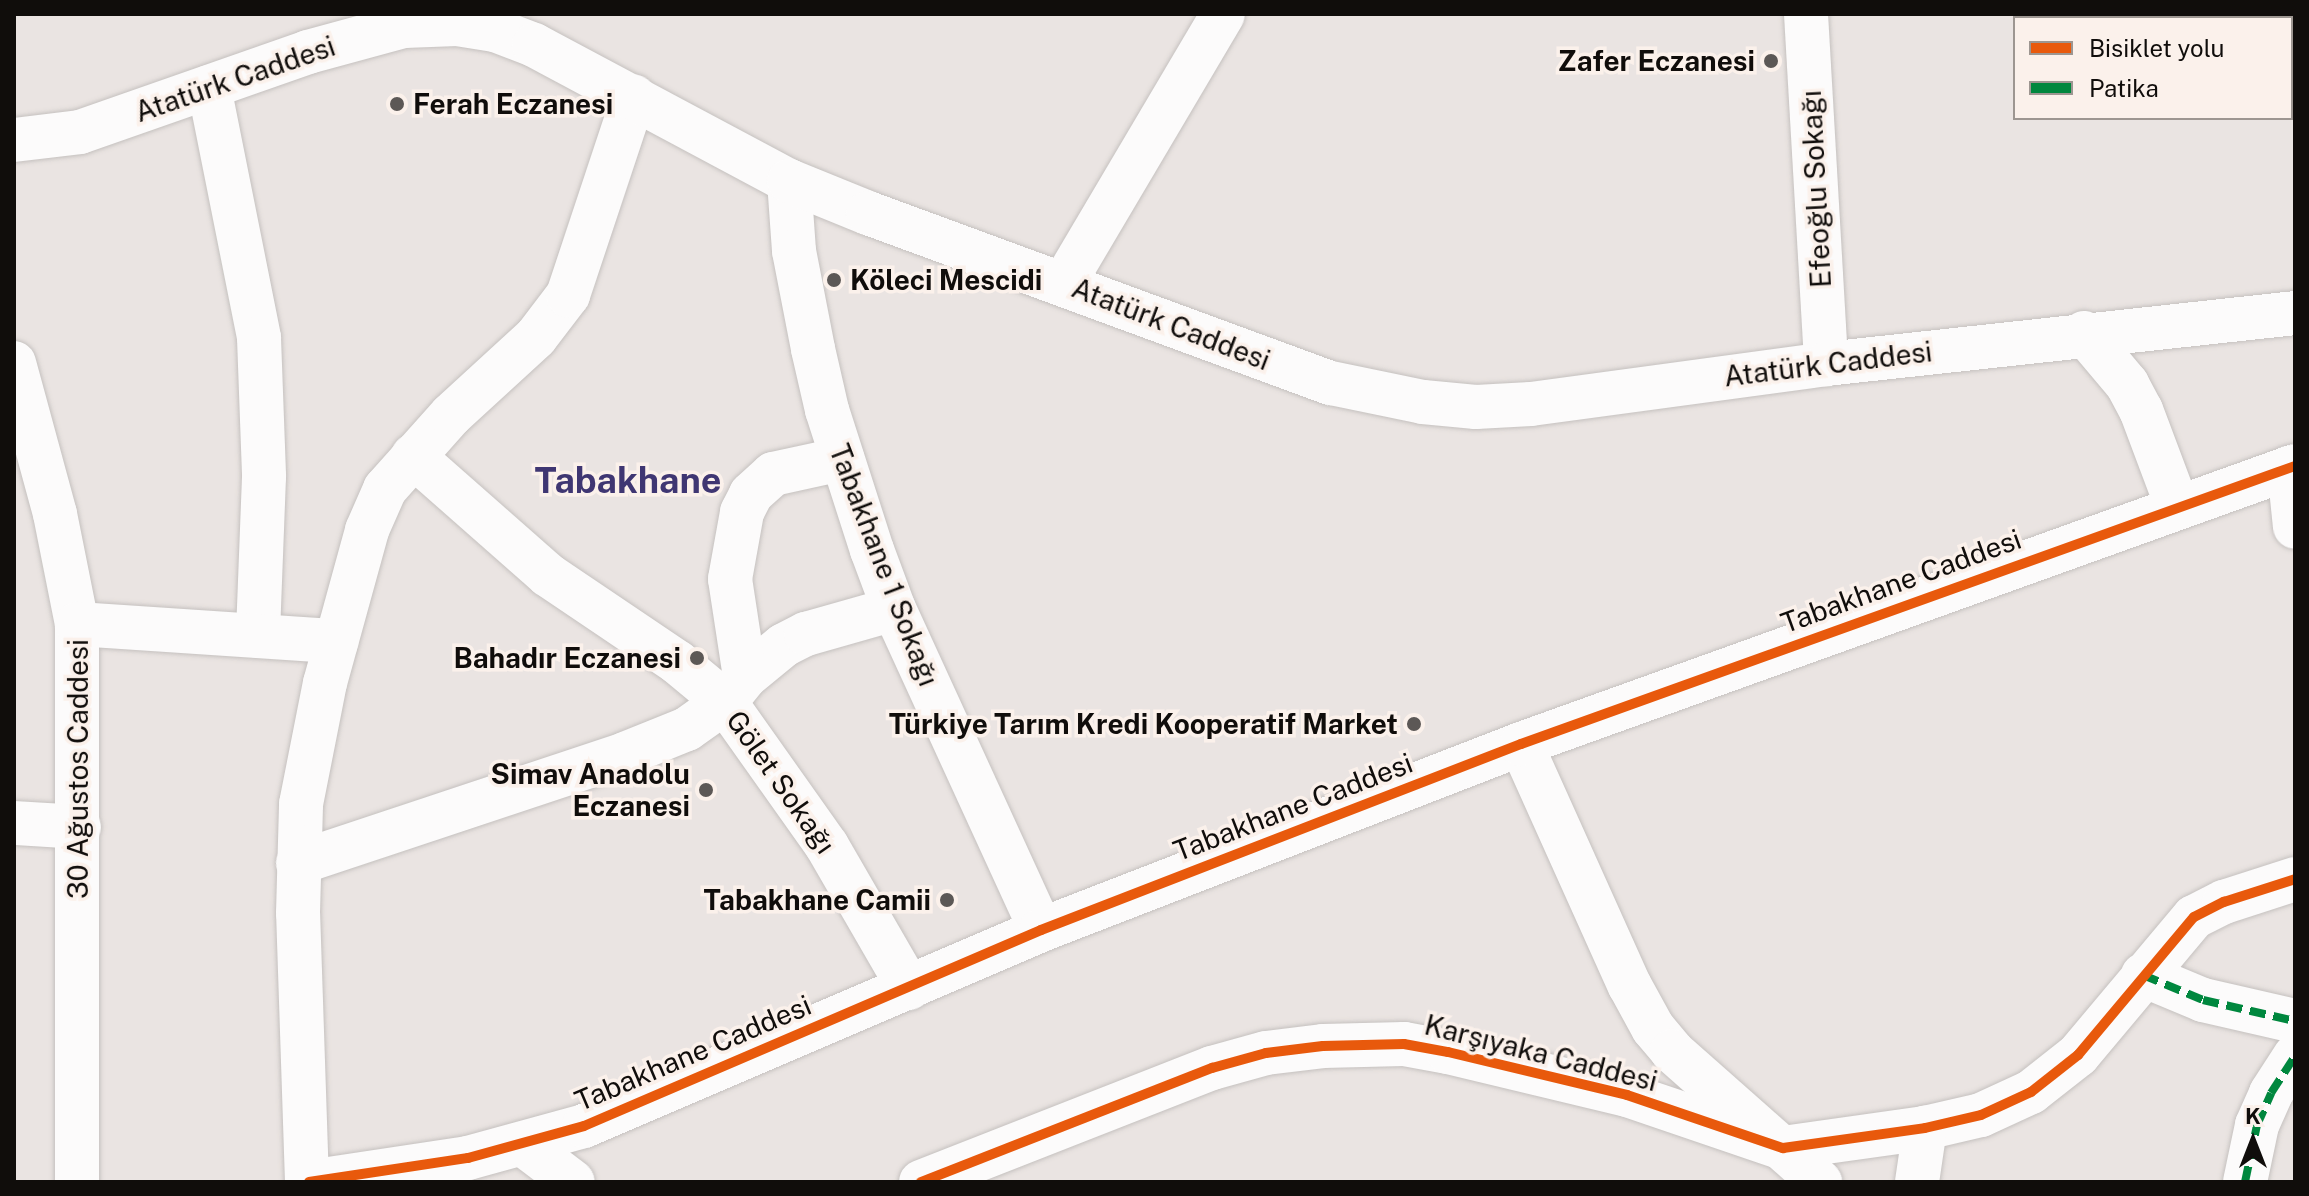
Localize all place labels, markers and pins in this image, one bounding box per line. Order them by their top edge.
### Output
place label: Zafer Eczanesi [1558,44,1755,78]
marker: Zafer Eczanesi [1762,52,1780,70]
place label: Ferah Eczanesi [413,87,613,121]
marker: Ferah Eczanesi [388,95,406,113]
place label: Köleci Mescidi [850,263,1042,297]
marker: Köleci Mescidi [825,271,843,289]
place label: Bahadır Eczanesi [454,641,681,675]
marker: Bahadır Eczanesi [688,649,706,667]
place label: Türkiye Tarım Kredi Kooperatif Market [889,707,1398,741]
marker: Türkiye Tarım Kredi Kooperatif Market [1405,715,1423,733]
place label: Simav Anadolu Eczanesi [490,757,690,823]
marker: Simav Anadolu Eczanesi [697,781,715,799]
place label: Tabakhane Camii [703,883,931,917]
marker: Tabakhane Camii [938,891,956,909]

